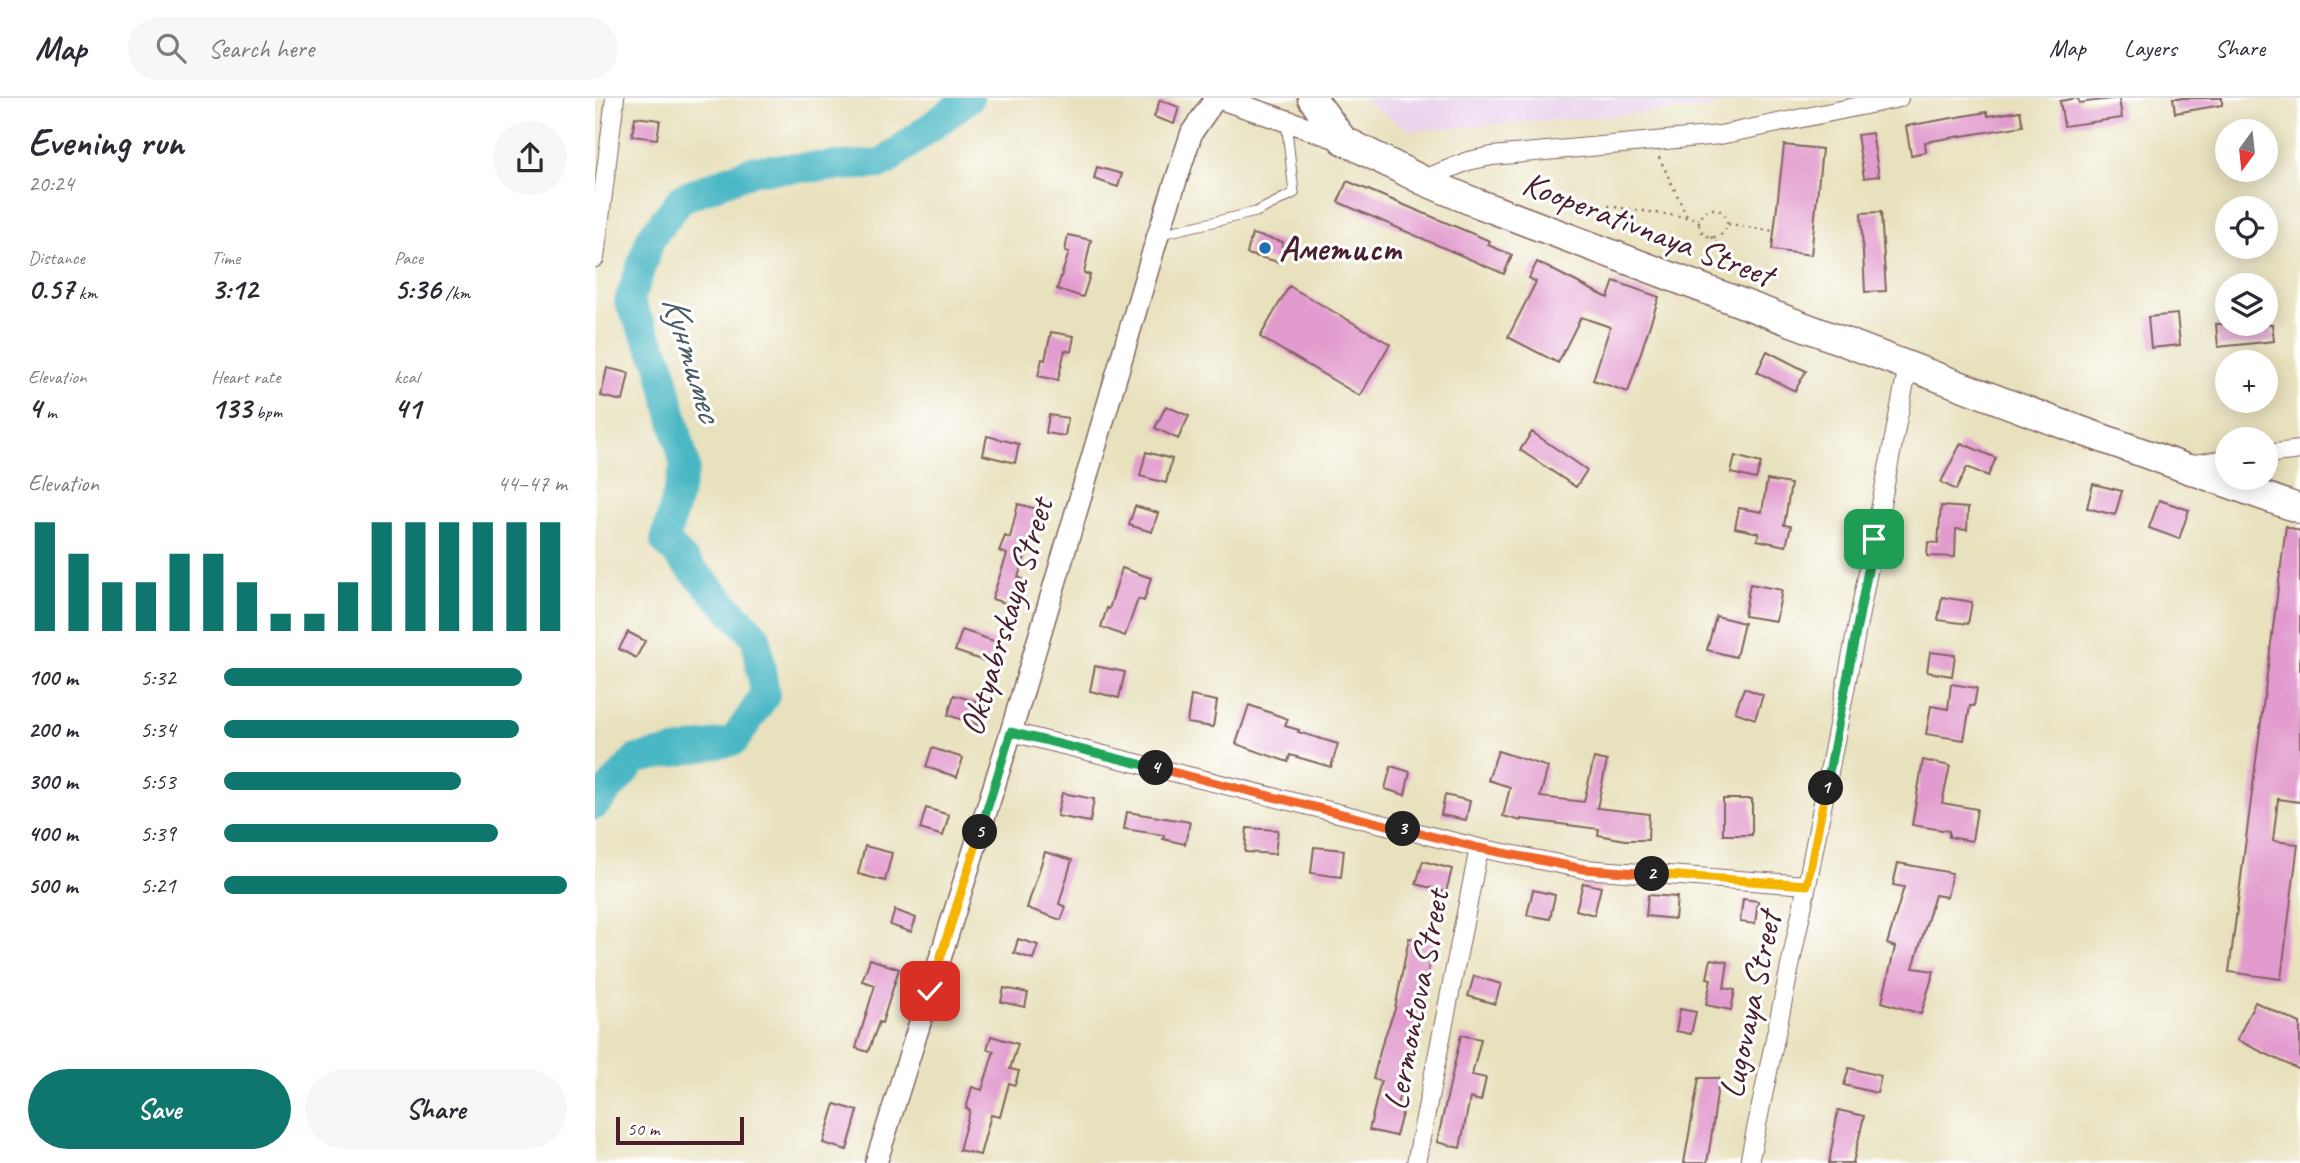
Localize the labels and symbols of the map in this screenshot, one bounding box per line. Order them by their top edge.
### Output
north arrow [2215,119,2279,182]
street label: Kooperativnaya Street [1516,161,1784,299]
place label: Аметист [1279,226,1403,271]
marker: Аметист [1257,240,1273,256]
water label: Кунтимес [652,290,735,430]
street label: Oktyabrskaya Street [948,489,1064,741]
pin [1844,509,1904,569]
pin: 4 [1139,750,1173,786]
pin: 1 [1809,770,1843,806]
pin: 3 [1385,812,1421,846]
pin: 5 [963,814,997,850]
pin: 2 [1635,856,1669,892]
street label: Lermontova Street [1373,883,1460,1114]
street label: Lugovaya Street [1708,904,1793,1102]
pin [900,961,960,1021]
scale bar [616,1114,744,1146]

